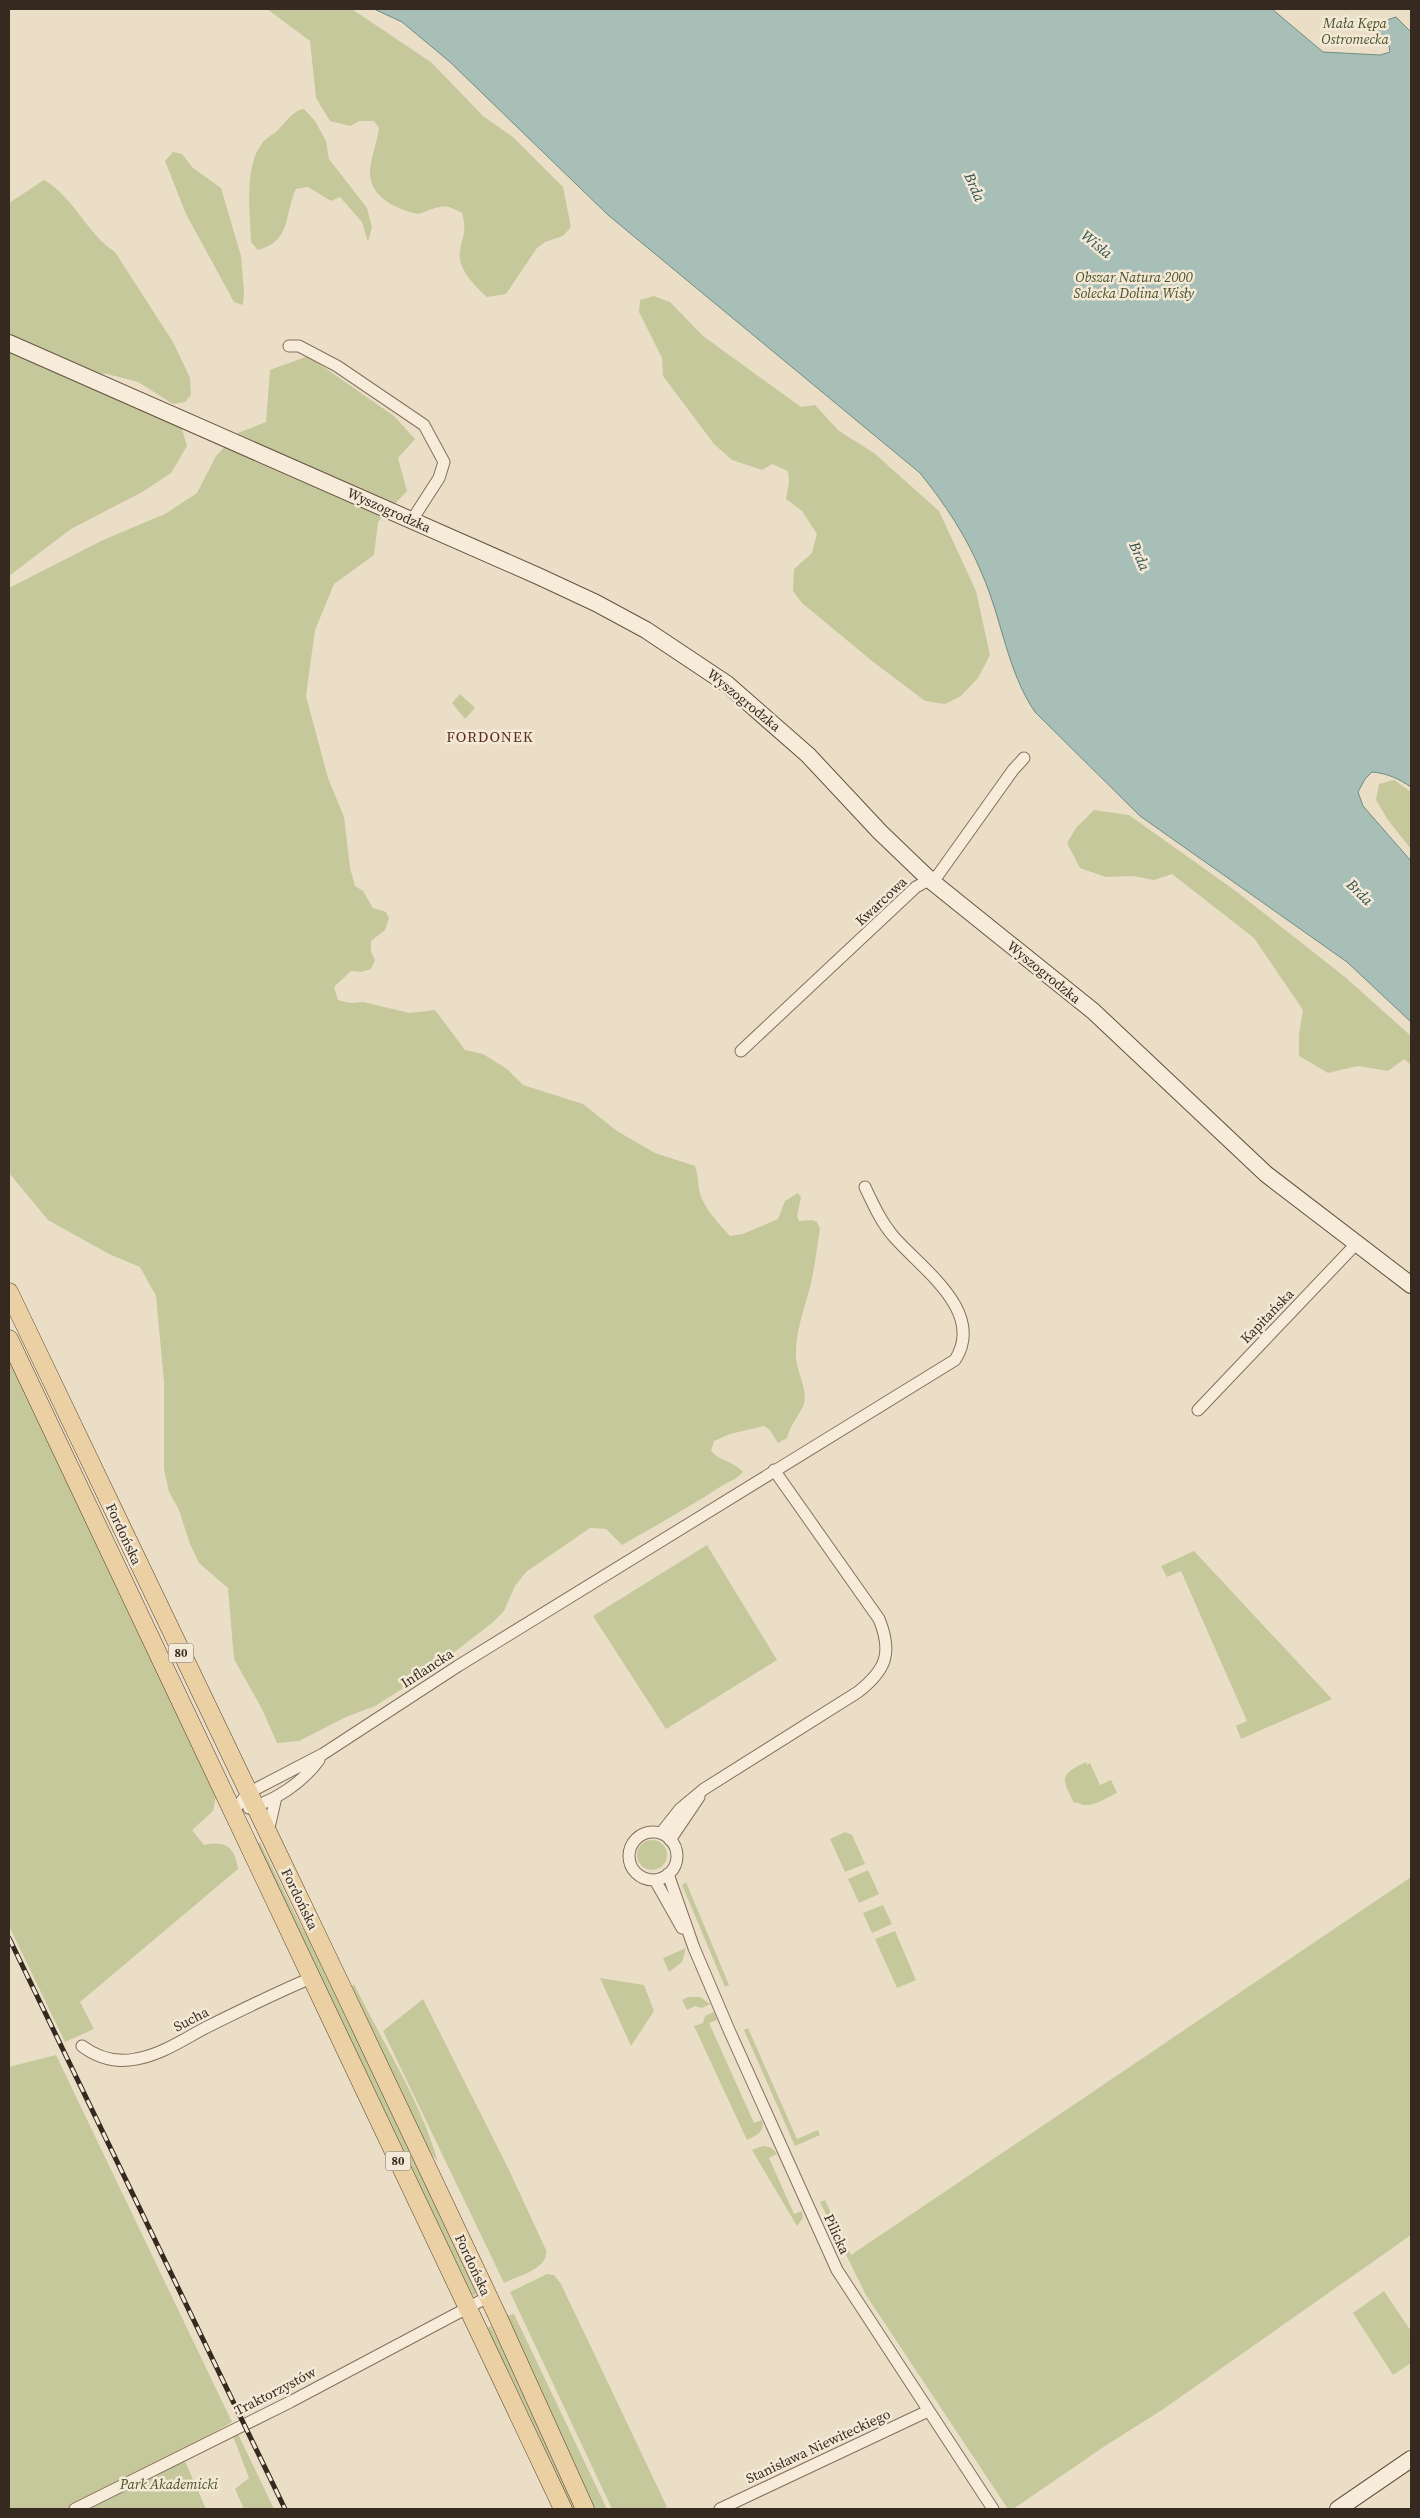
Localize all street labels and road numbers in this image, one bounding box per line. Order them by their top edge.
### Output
street label: Wyszogrodzka [344,483,435,538]
street label: Wyszogrodzka [703,664,786,737]
street label: Kwarcowa [851,871,912,930]
street label: Wyszogrodzka [1003,936,1086,1009]
street label: Kapitańska [1236,1284,1299,1348]
street label: Fordońska [101,1500,147,1569]
street label: Inflancka [397,1643,458,1692]
road number: 80 [168,1644,194,1662]
street label: Fordońska [277,1865,324,1934]
street label: Sucha [170,2001,213,2036]
road number: 80 [386,2152,410,2170]
street label: Pilicka [819,2211,855,2258]
street label: Fordońska [450,2231,496,2300]
street label: Traktorzystów [231,2362,320,2420]
street label: Stanisława Niewiteckiego [742,2404,894,2488]

